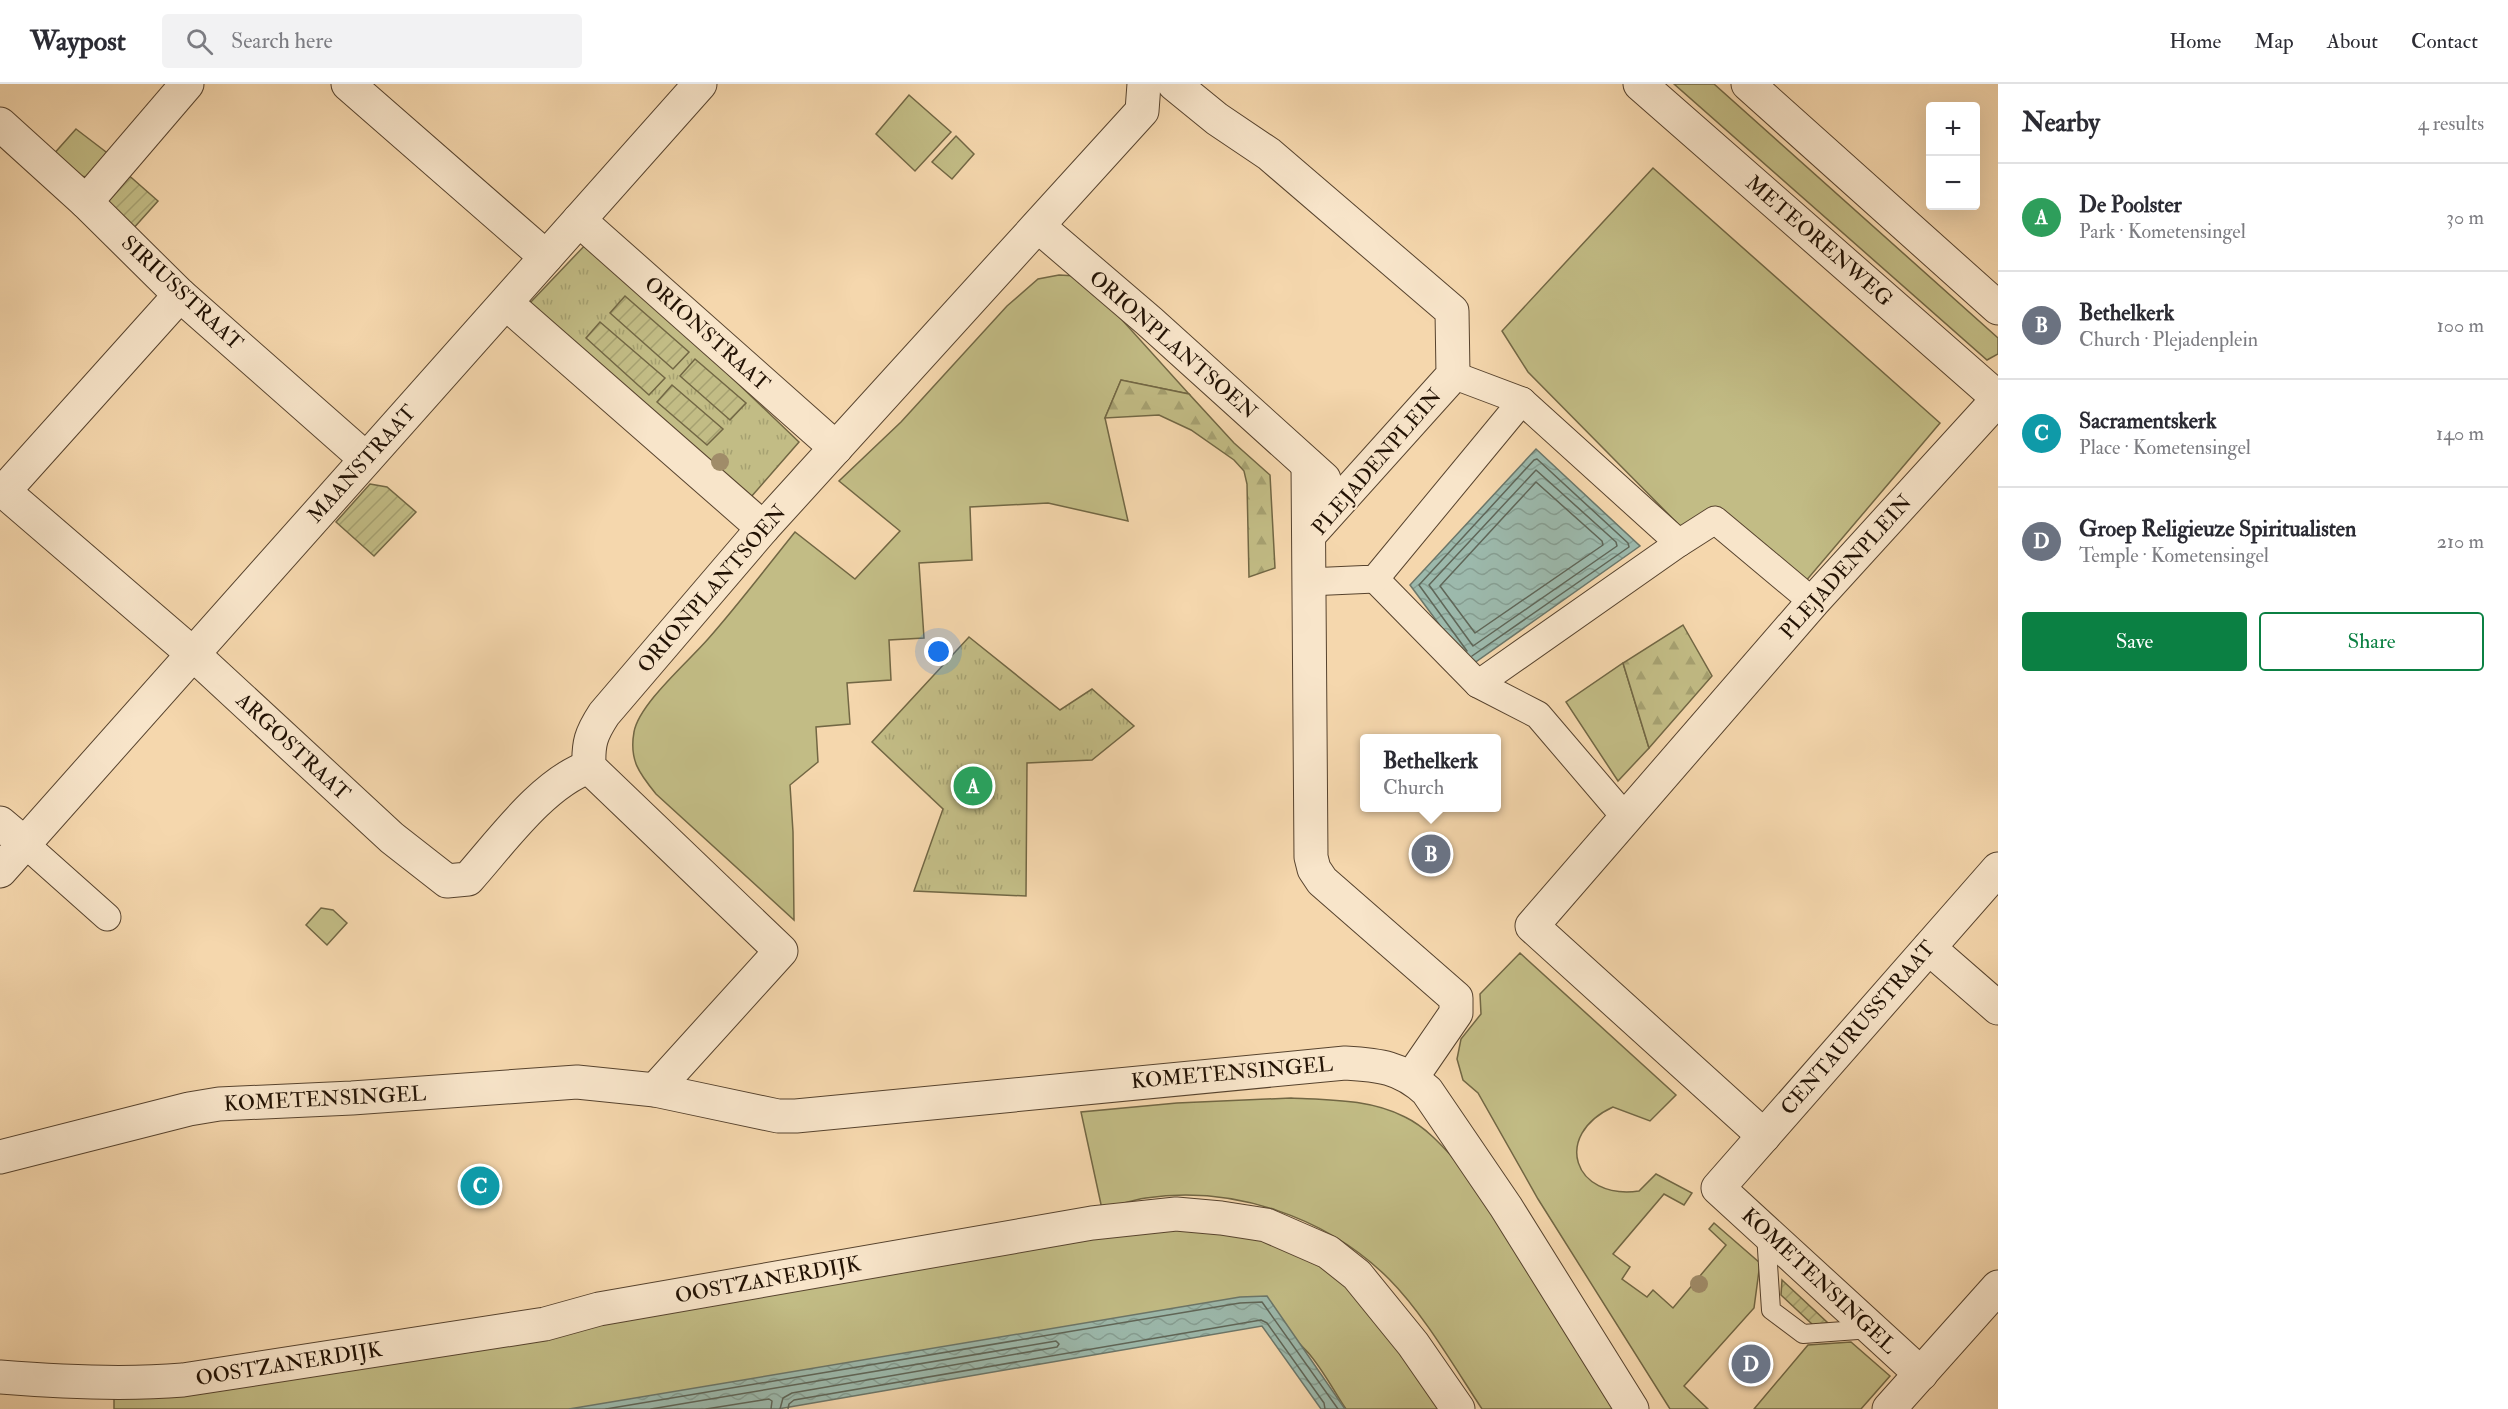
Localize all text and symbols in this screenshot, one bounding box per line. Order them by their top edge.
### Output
search box [162,14,582,68]
text: Waypost [30,24,126,59]
icon: search [183,25,216,58]
text: Search here [231,27,333,55]
text: Home [2169,28,2221,55]
text: Map [2254,28,2294,55]
text: About [2327,28,2378,55]
text: Contact [2411,28,2478,55]
map controls [1926,102,1980,210]
button: + [1926,102,1980,156]
text: Nearby [2022,107,2100,139]
text: 4 results [2418,111,2484,136]
button: − [1926,156,1980,210]
street label: METEORENWEG [1740,170,1898,312]
text: De Poolster [2079,191,2182,219]
text: A [2035,205,2048,230]
text: 30 m [2446,205,2484,230]
text: Park · Kometensingel [2079,219,2246,244]
street label: SIRIUSSTRAAT [115,230,249,357]
street label: ORIONPLANTSOEN [1083,265,1263,426]
street label: ORIONSTRAAT [639,271,776,398]
text: Bethelkerk [2079,299,2174,327]
text: B [2035,313,2048,338]
text: 100 m [2437,313,2484,338]
text: Church · Plejadenplein [2079,327,2258,352]
street label: PLEJADENPLEIN [1306,383,1448,541]
street label: MAANSTRAAT [302,399,422,529]
text: Sacramentskerk [2079,407,2217,435]
text: C [2034,421,2049,446]
text: 140 m [2436,421,2484,446]
text: Place · Kometensingel [2079,435,2251,460]
street label: PLEJADENPLEIN [1774,489,1918,645]
street label: ORIONPLANTSOEN [632,499,793,679]
text: Groep Religieuze Spiritualisten [2079,515,2356,543]
text: D [2033,529,2050,554]
text: 210 m [2437,529,2484,554]
text: Temple · Kometensingel [2079,543,2269,568]
button: Save [2022,612,2247,671]
button: Share [2259,612,2484,671]
your location [924,637,953,666]
street label: ARGOSTRAAT [229,686,356,807]
popup [1360,734,1501,812]
text: Bethelkerk [1383,747,1478,775]
pin: A [954,764,992,808]
text: Church [1383,775,1444,800]
pin: B [1412,832,1450,876]
street label: CENTAURUSSTRAAT [1775,935,1941,1121]
street label: KOMETENSINGEL [1130,1051,1334,1095]
street label: KOMETENSINGEL [223,1080,427,1118]
pin: C [460,1164,500,1208]
street label: KOMETENSINGEL [1736,1202,1902,1360]
street label: OOSTZANERDIJK [673,1250,863,1310]
street label: OOSTZANERDIJK [194,1336,384,1392]
pin: D [1732,1342,1770,1386]

